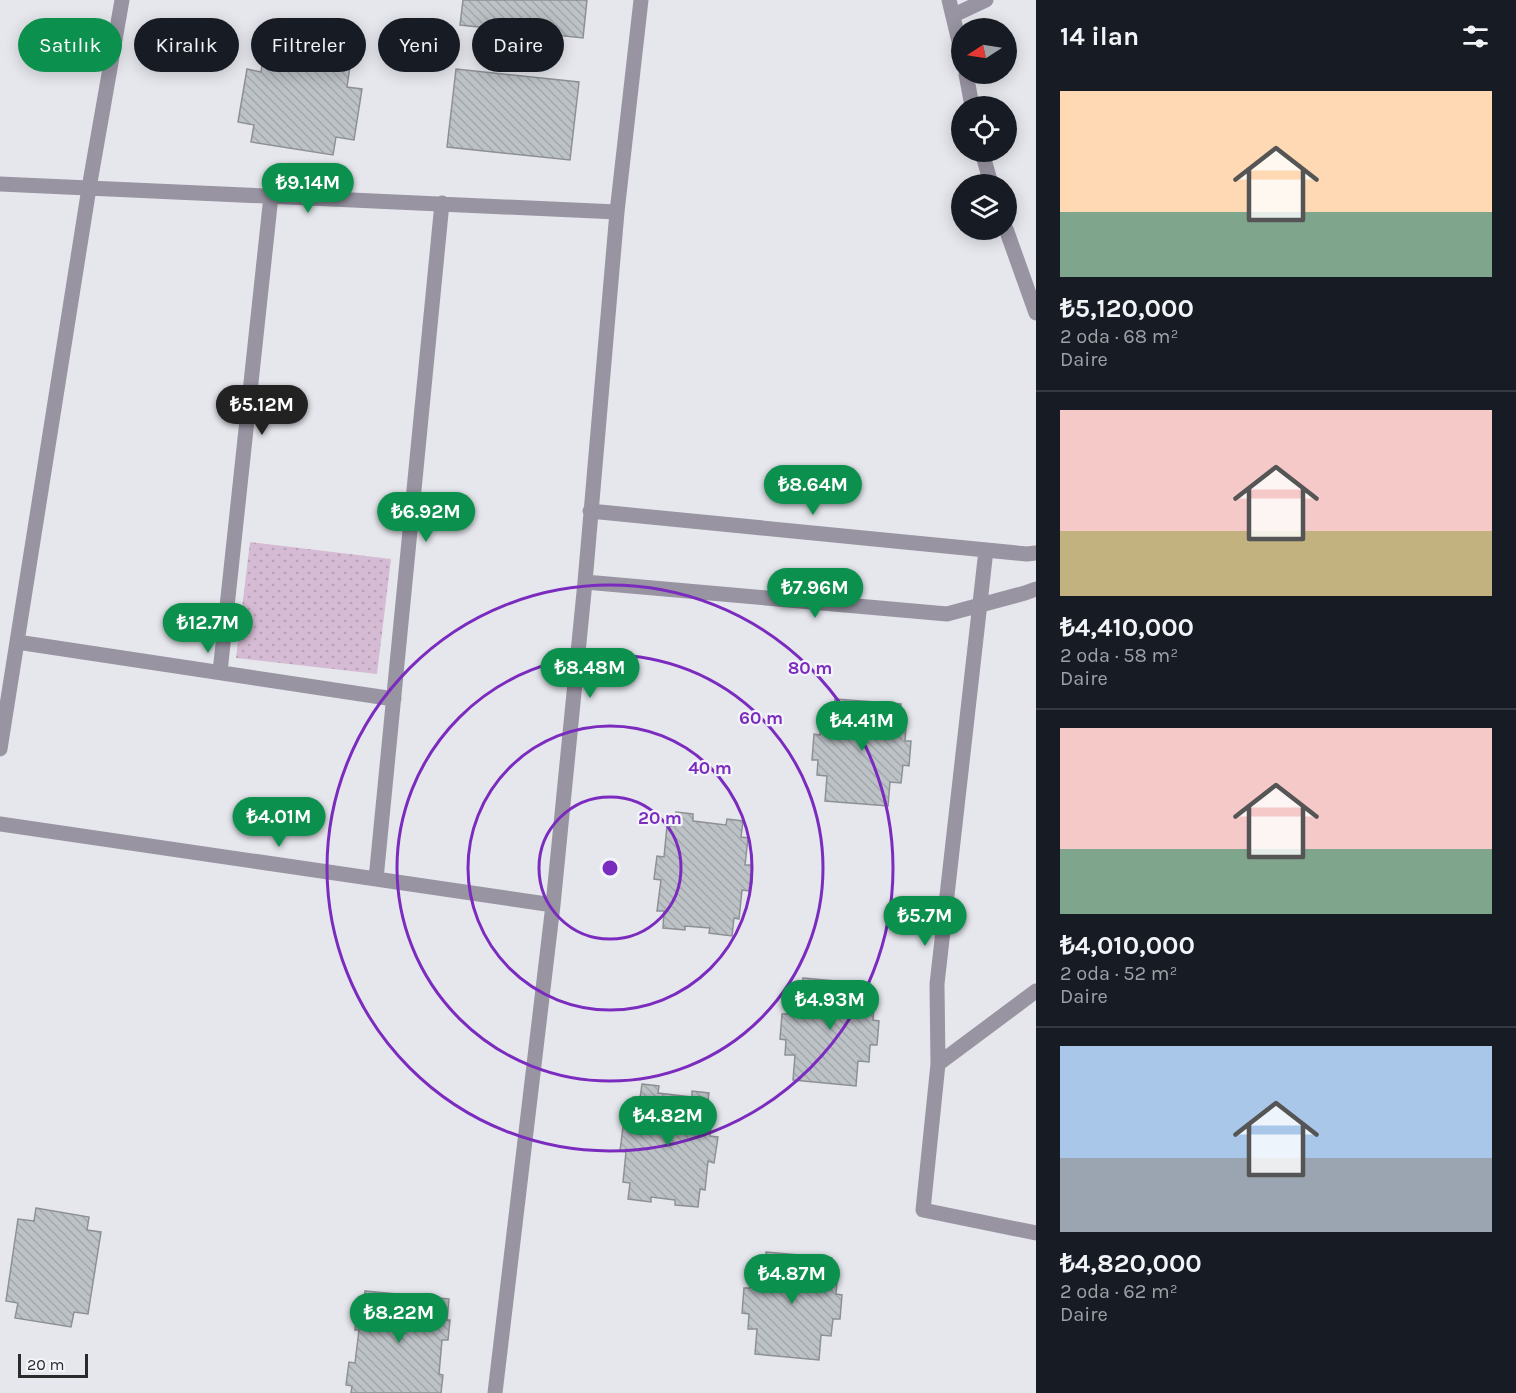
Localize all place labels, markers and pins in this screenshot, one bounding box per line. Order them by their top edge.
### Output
pin: ₺9.14M [259,163,357,214]
pin: ₺5.12M [213,385,311,436]
pin: ₺8.64M [764,465,862,516]
pin: ₺6.92M [377,492,475,543]
pin: ₺7.96M [766,568,864,619]
pin: ₺12.7M [159,603,257,654]
pin: ₺8.48M [541,648,639,699]
pin: ₺4.41M [813,701,911,752]
pin: ₺4.01M [230,797,328,848]
centre of rings [600,858,620,878]
pin: ₺5.7M [883,896,967,947]
pin: ₺4.93M [781,980,879,1031]
pin: ₺4.82M [619,1096,717,1147]
pin: ₺4.87M [743,1254,841,1305]
pin: ₺8.22M [350,1293,448,1344]

